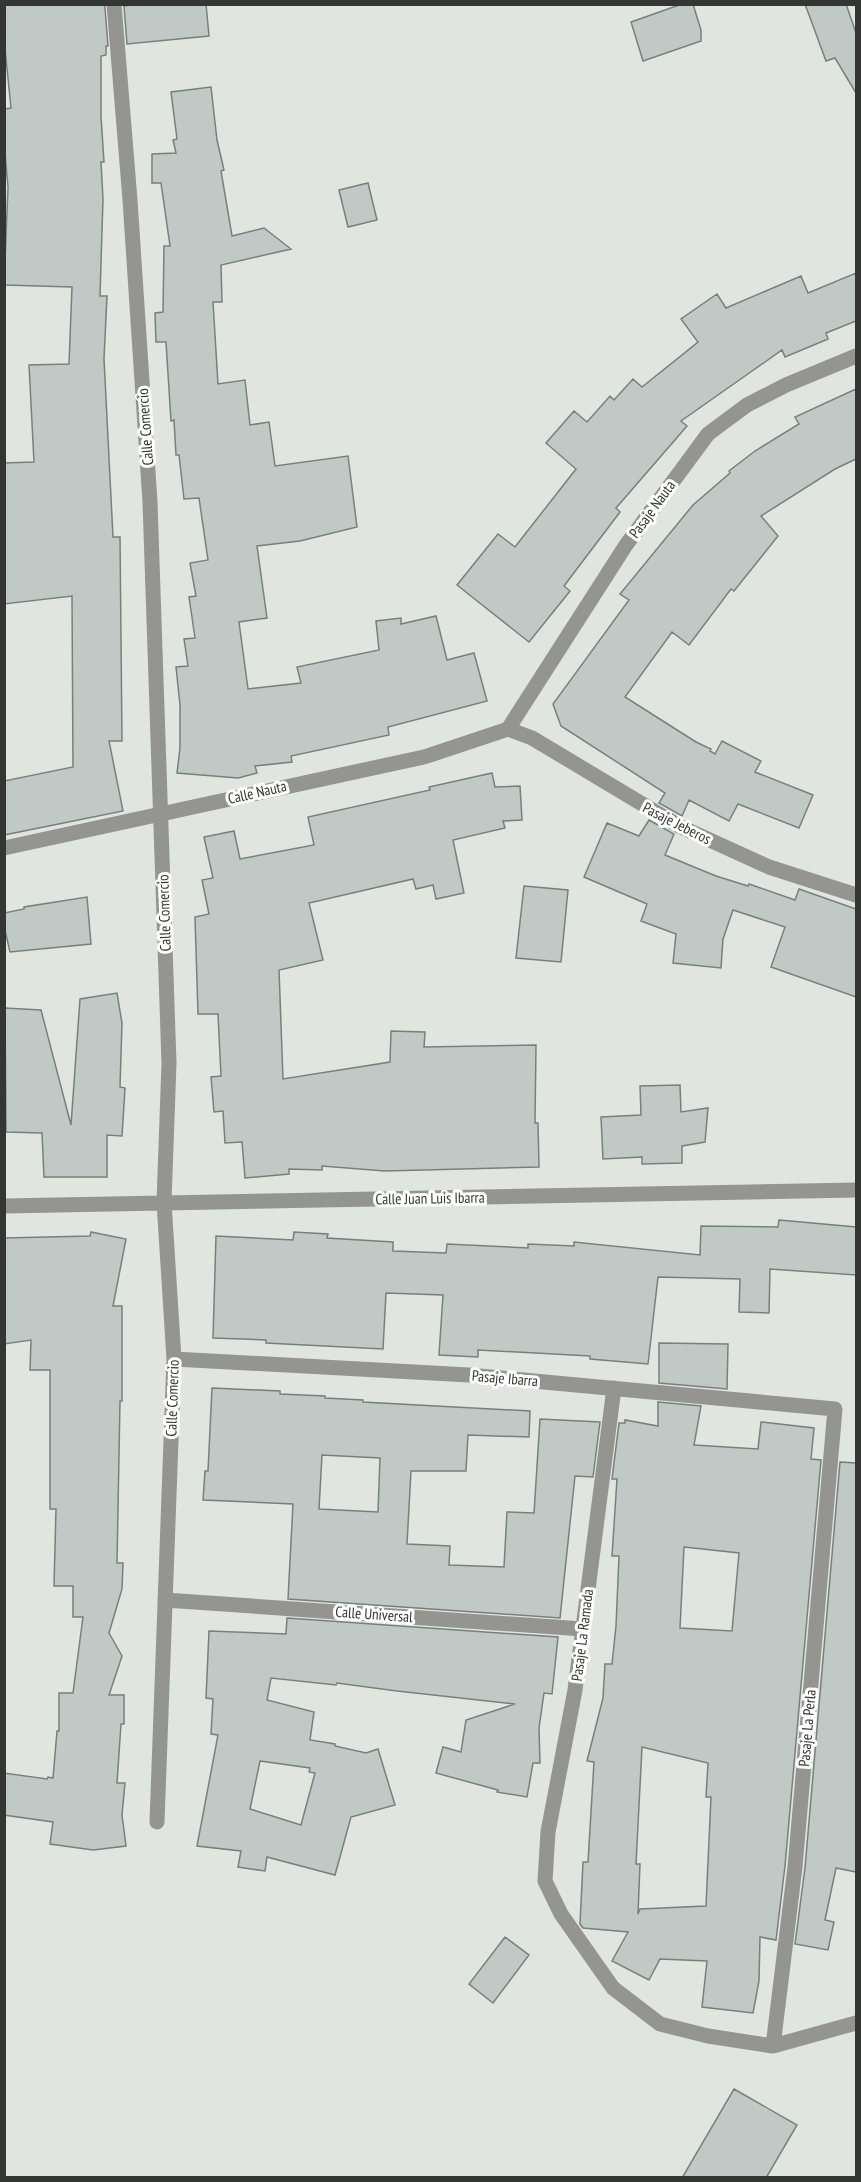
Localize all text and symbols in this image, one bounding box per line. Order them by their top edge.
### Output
street label: Calle Comercio [133,388,157,466]
street label: Pasaje Nauta [625,476,679,542]
street label: Calle Nauta [226,776,288,808]
street label: Pasaje Jeberos [640,798,714,848]
street label: Calle Comercio [153,874,175,952]
street label: Calle Juan Luis Ibarra [375,1188,485,1208]
street label: Calle Comercio [161,1359,183,1437]
street label: Pasaje Ibarra [471,1366,539,1390]
street label: Pasaje La Ramada [567,1588,597,1682]
street label: Calle Universal [335,1602,414,1626]
street label: Pasaje La Perla [794,1689,820,1767]

